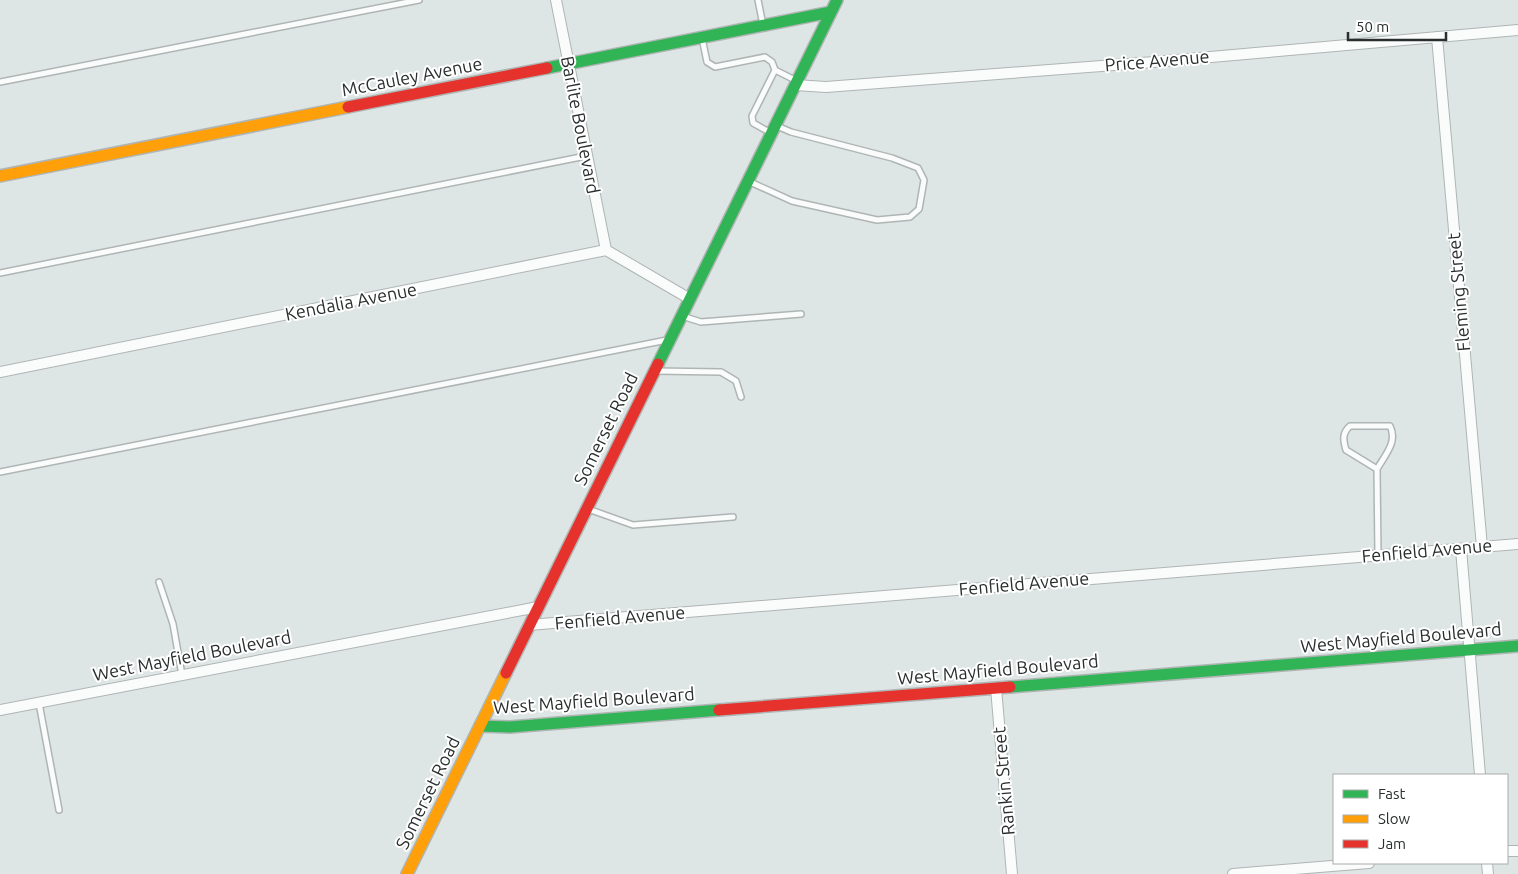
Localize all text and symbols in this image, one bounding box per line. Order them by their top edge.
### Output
scale bar [1348,10,1446,42]
text: 50 m [1356,18,1389,35]
street label: Price Avenue [1104,45,1210,75]
street label: McCauley Avenue [340,53,484,99]
street label: Barlite Boulevard [558,54,604,195]
street label: Fleming Street [1443,232,1473,352]
street label: Kendalia Avenue [283,278,418,324]
street label: Somerset Road [569,369,641,488]
street label: Fenfield Avenue [1361,534,1493,566]
street label: Fenfield Avenue [958,567,1090,599]
street label: Fenfield Avenue [554,601,686,633]
street label: West Mayfield Boulevard [1300,618,1502,656]
street label: West Mayfield Boulevard [91,626,293,684]
street label: West Mayfield Boulevard [897,650,1099,688]
street label: West Mayfield Boulevard [493,683,695,717]
street label: Rankin Street [988,726,1018,836]
street label: Somerset Road [391,733,463,852]
legend [1333,774,1508,864]
text: Fast [1378,785,1406,802]
text: Slow [1378,810,1411,827]
text: Jam [1378,835,1406,852]

